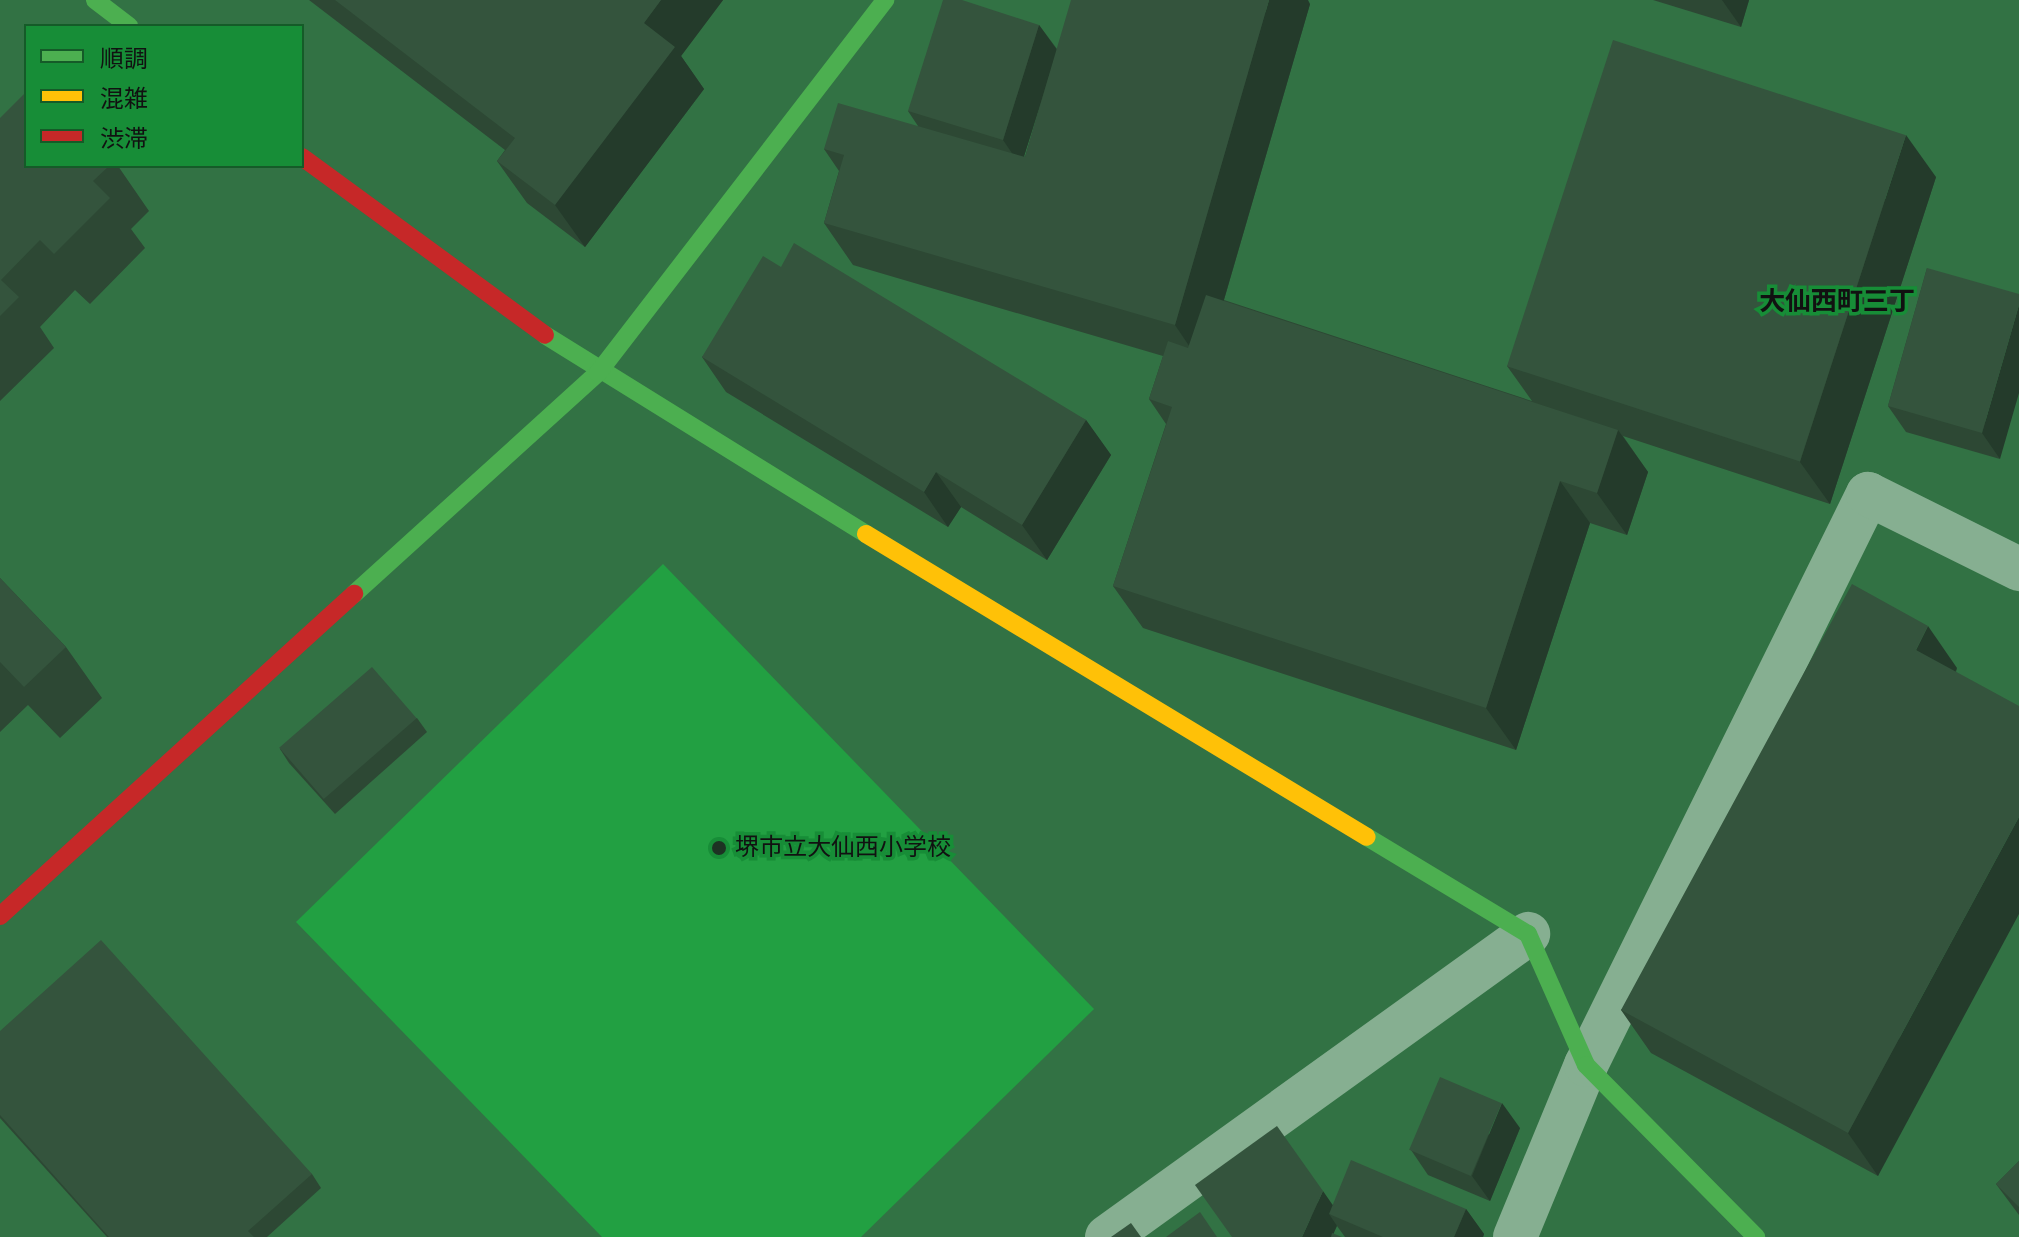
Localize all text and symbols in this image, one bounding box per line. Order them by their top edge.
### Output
legend [24,24,304,168]
text: 順調 [100,45,148,73]
text: 混雑 [100,85,148,113]
text: 渋滞 [100,125,148,153]
district label: 大仙西町三丁 [1759,286,1915,318]
place label: 堺市立大仙西小学校 [735,834,951,862]
marker: 堺市立大仙西小学校 [710,839,728,857]

